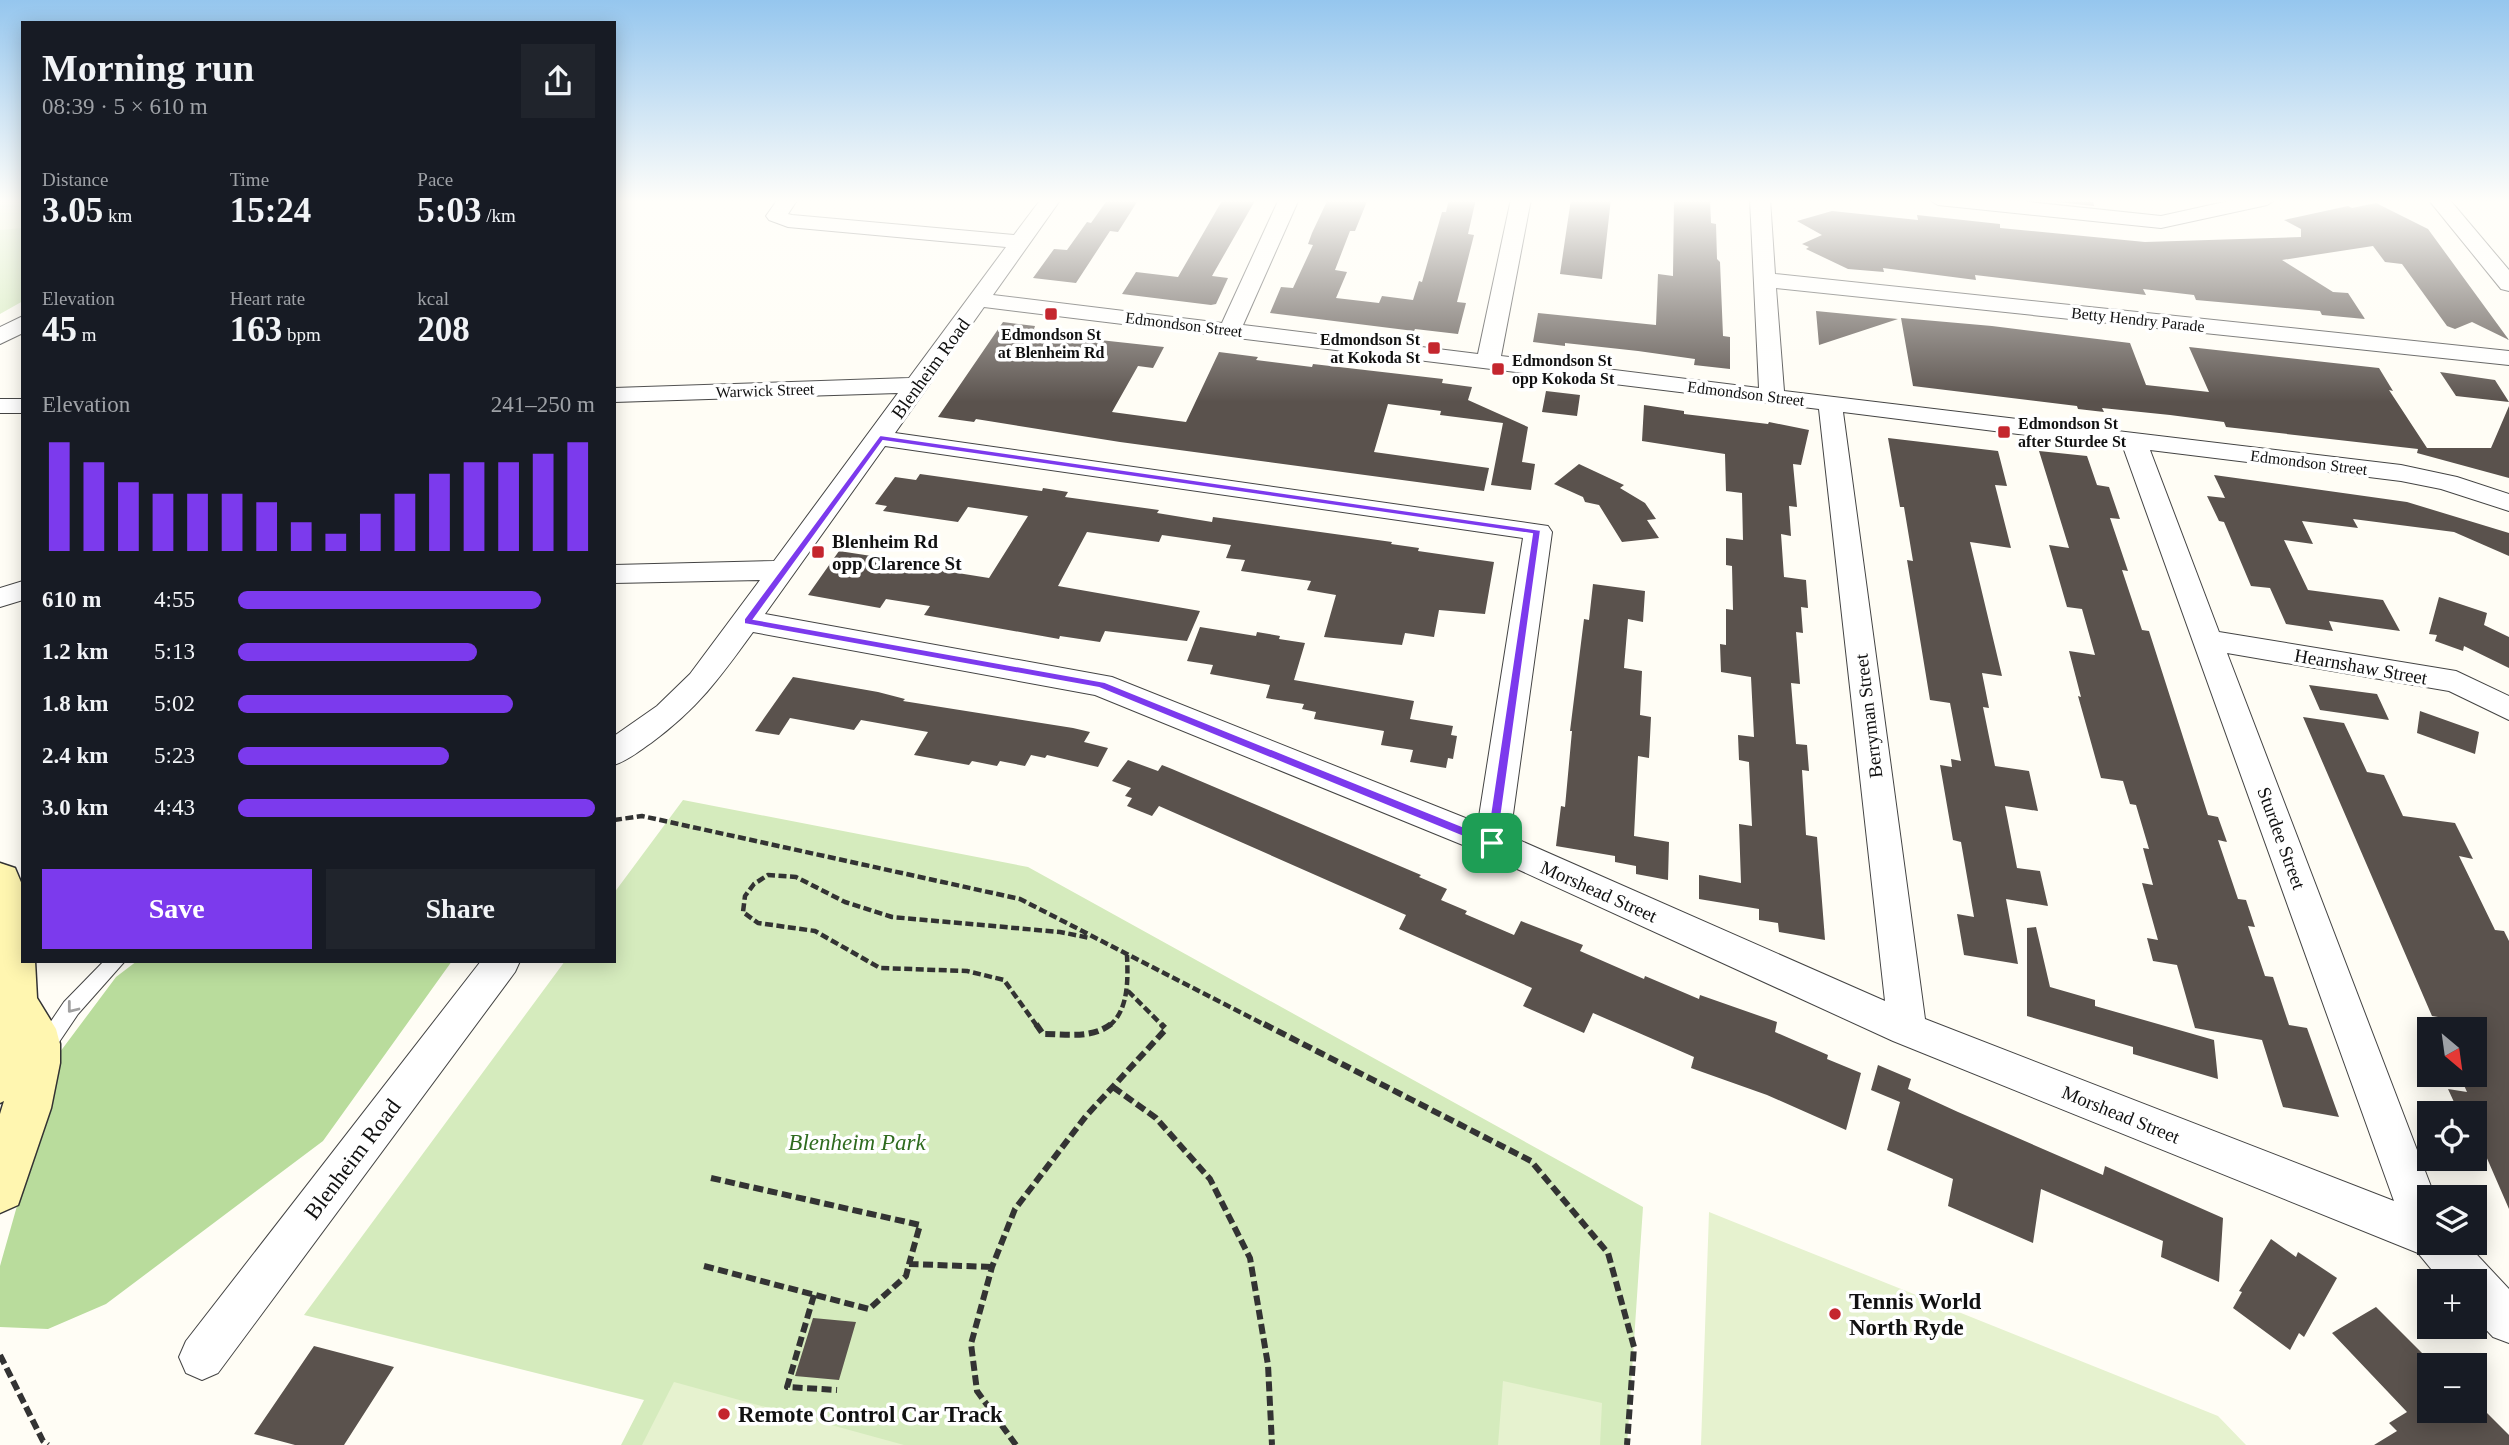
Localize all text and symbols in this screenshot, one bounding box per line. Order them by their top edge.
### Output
button: share [521,44,595,118]
text: Morning run [42,47,254,89]
text: 08:39 · 5 × 610 m [42,94,208,119]
text: Distance [42,169,108,190]
text: Time [230,169,269,190]
text: Pace [417,169,453,190]
text: 3.05 [42,191,103,230]
text: 15:24 [230,191,311,230]
text: 5:03 [417,191,481,230]
text: km [103,205,132,226]
text: /km [481,205,516,226]
text: Elevation [42,288,115,309]
text: Heart rate [230,288,305,309]
text: kcal [417,288,449,309]
street label: Betty Hendry Parade [2070,304,2206,336]
marker: Edmondson St at Blenheim Rd [1043,306,1059,322]
street label: Edmondson Street [1124,309,1244,340]
text: 45 [42,310,77,349]
text: 163 [230,310,282,349]
text: 208 [417,310,470,349]
street label: Blenheim Road [887,314,974,422]
text: m [77,324,97,345]
text: bpm [282,324,321,345]
place label: Edmondson St at Blenheim Rd [998,326,1104,361]
place label: Edmondson St at Kokoda St [1320,331,1421,366]
marker: Edmondson St at Kokoda St [1426,340,1442,356]
place label: Edmondson St opp Kokoda St [1512,352,1615,388]
marker: Edmondson St opp Kokoda St [1490,361,1506,377]
street label: Edmondson Street [1686,378,1806,409]
street label: Warwick Street [715,380,815,401]
text: Elevation [42,392,130,417]
text: 241–250 m [491,392,595,417]
place label: Edmondson St after Sturdee St [2018,415,2127,450]
marker: Edmondson St after Sturdee St [1996,424,2012,440]
street label: Edmondson Street [2249,447,2369,478]
place label: Blenheim Rd opp Clarence St [832,531,962,574]
marker: Blenheim Rd opp Clarence St [810,544,826,560]
text: 610 m [42,587,101,612]
text: 4:55 [154,587,195,612]
text: 1.2 km [42,639,108,664]
text: 5:13 [154,639,195,664]
street label: Hearnshaw Street [2293,644,2430,689]
street label: Berryman Street [1850,652,1887,779]
text: 1.8 km [42,691,108,716]
text: 5:02 [154,691,195,716]
text: 2.4 km [42,743,108,768]
text: 5:23 [154,743,195,768]
street label: Sturdee Street [2253,784,2310,893]
text: 3.0 km [42,795,108,820]
text: 4:43 [154,795,195,820]
pin [1462,813,1522,873]
icon: arrive [1473,824,1511,862]
street label: Morshead Street [1537,856,1661,927]
button: Save [42,869,312,949]
button: Share [326,869,595,949]
one-way arrow [68,1000,81,1012]
north arrow [2417,1017,2487,1087]
map controls [2417,1017,2487,1423]
street label: Morshead Street [2059,1081,2183,1148]
street label: Blenheim Road [299,1094,406,1224]
button: locate [2417,1101,2487,1171]
park label: Blenheim Park [788,1130,926,1155]
button: layers [2417,1185,2487,1255]
button: + [2417,1269,2487,1339]
place label: Tennis World North Ryde [1849,1289,1982,1340]
marker: Tennis World North Ryde [1827,1306,1843,1322]
button: − [2417,1353,2487,1423]
place label: Remote Control Car Track [738,1402,1003,1427]
marker: Remote Control Car Track [716,1406,732,1422]

